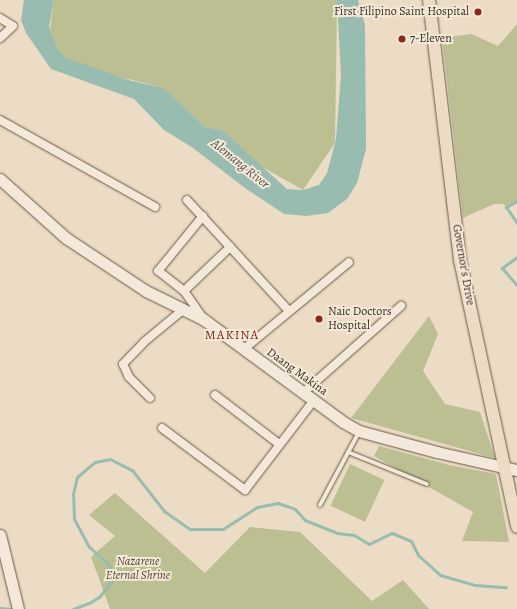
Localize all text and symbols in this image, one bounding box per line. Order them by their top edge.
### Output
place label: First Filipino Saint Hospital [334,5,469,19]
marker: First Filipino Saint Hospital [472,6,484,18]
place label: 7-Eleven [410,32,452,46]
marker: 7-Eleven [397,34,407,44]
water label: Alemang River [208,136,272,192]
street label: Governor's Drive [449,223,477,307]
place label: Naic Doctors Hospital [328,305,392,333]
marker: Naic Doctors Hospital [313,313,325,325]
district label: MAKINA [205,327,259,343]
street label: Daang Makina [264,345,330,399]
park label: Nazarene Eternal Shrine [106,555,170,583]

